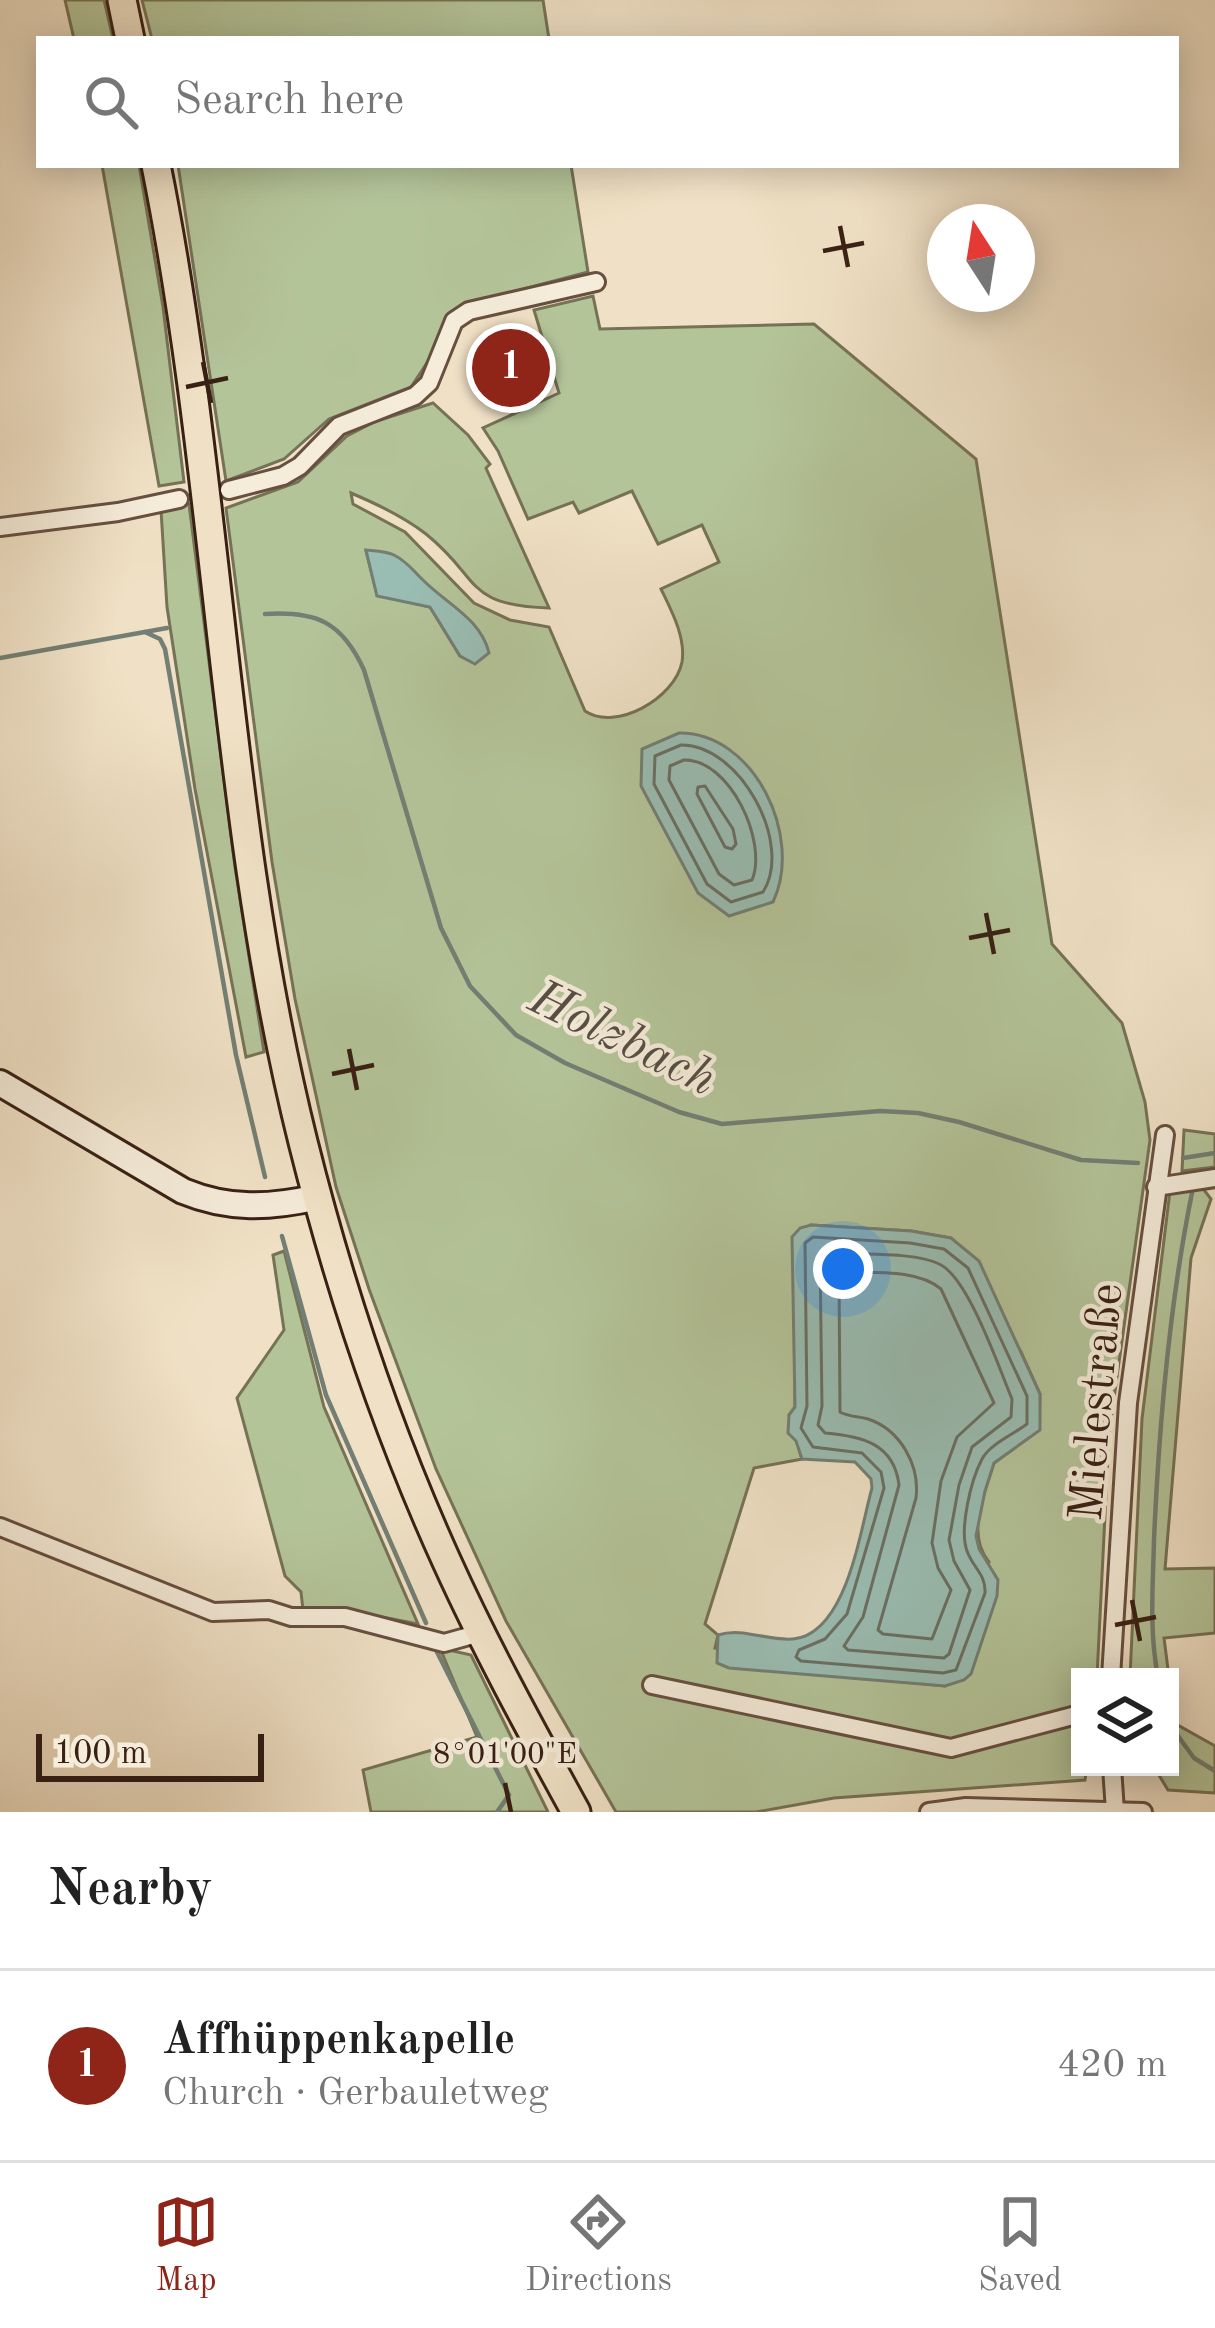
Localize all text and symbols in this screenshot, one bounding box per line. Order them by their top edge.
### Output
search box [36,36,1179,168]
icon: search [78,69,144,135]
text: Search here [174,79,404,124]
north arrow [927,204,1035,312]
pin: 1 [472,323,550,413]
water label: Holzbach [520,973,724,1107]
your location [813,1239,873,1299]
street label: Mielestraße [1064,1281,1132,1523]
map controls [1071,1668,1179,1776]
button: layers [1071,1668,1179,1776]
scale bar [36,1728,264,1781]
text: 100 m [54,1738,147,1771]
text: 8°01'00"E [433,1740,577,1770]
text: Nearby [48,1865,213,1916]
text: Affhüppenkapelle [162,2019,515,2064]
text: 1 [76,2046,98,2085]
text: 420 m [1057,2046,1167,2085]
text: Church · Gerbauletweg [162,2074,549,2113]
tab: Map [153,2189,219,2302]
tab: Directions [525,2189,672,2302]
tab: Saved [978,2189,1062,2302]

